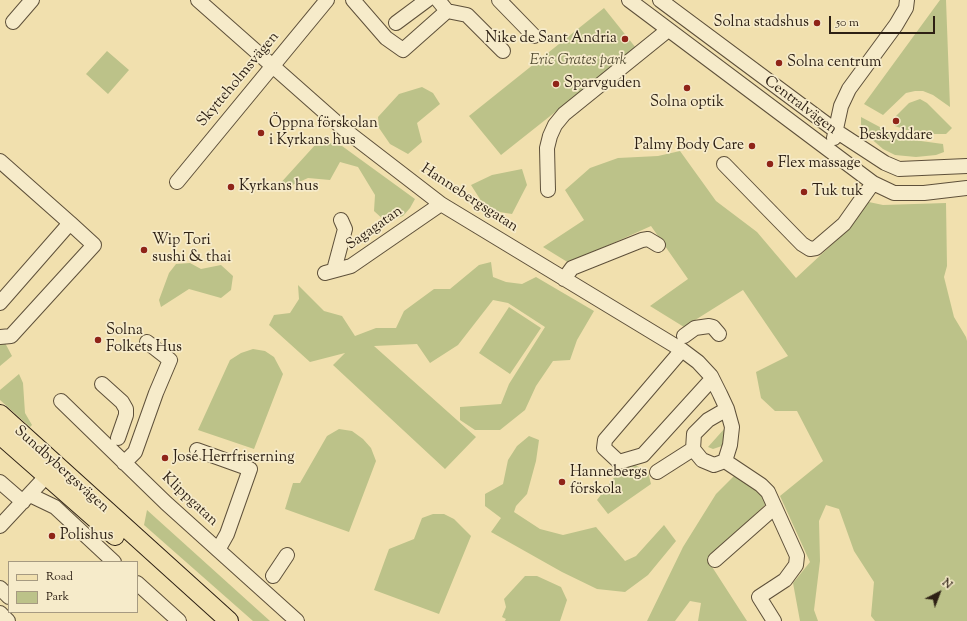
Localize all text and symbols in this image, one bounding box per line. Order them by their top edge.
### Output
scale bar [831,8,937,34]
place label: Solna stadshus [713,14,809,32]
text: 50 m [836,14,859,32]
marker: Solna stadshus [812,18,822,28]
street label: Skytteholmsvägen [194,29,284,131]
place label: Nike de Sant Andria [485,30,617,48]
marker: Nike de Sant Andria [620,34,630,44]
park label: Eric Grates park [530,52,626,70]
place label: Solna centrum [787,54,882,72]
marker: Solna centrum [774,58,784,68]
street label: Centralvägen [760,73,840,139]
place label: Sparvguden [564,75,641,93]
marker: Sparvguden [551,79,561,89]
marker: Solna optik [682,83,692,93]
place label: Solna optik [650,94,724,112]
place label: Öppna förskolan i Kyrkans hus [269,115,378,150]
marker: Beskyddare [891,116,901,126]
place label: Beskyddare [859,127,933,145]
marker: Öppna förskolan i Kyrkans hus [256,128,266,138]
place label: Palmy Body Care [634,137,744,155]
marker: Palmy Body Care [747,141,757,151]
place label: Flex massage [778,155,861,173]
marker: Flex massage [765,159,775,169]
street label: Hannebergsgatan [417,161,521,237]
place label: Kyrkans hus [239,178,318,196]
marker: Kyrkans hus [226,182,236,192]
place label: Tuk tuk [812,183,863,201]
marker: Tuk tuk [799,187,809,197]
street label: Sagagatan [343,203,407,255]
place label: Wip Tori sushi & thai [152,232,231,267]
marker: Wip Tori sushi & thai [139,245,149,255]
place label: Solna Folkets Hus [106,322,182,357]
marker: Solna Folkets Hus [93,335,103,345]
street label: Sundbybergsvägen [10,423,112,517]
place label: José Herrfriserning [173,449,294,467]
marker: José Herrfriserning [160,453,170,463]
place label: Hannebergs förskola [570,464,647,499]
street label: Klippgatan [157,469,221,531]
marker: Hannebergs förskola [557,477,567,487]
place label: Polishus [60,527,113,545]
marker: Polishus [47,531,57,541]
legend [8,561,138,613]
text: Road [46,568,73,586]
north arrow [919,573,959,613]
text: N [938,575,956,593]
text: Park [46,588,69,606]

